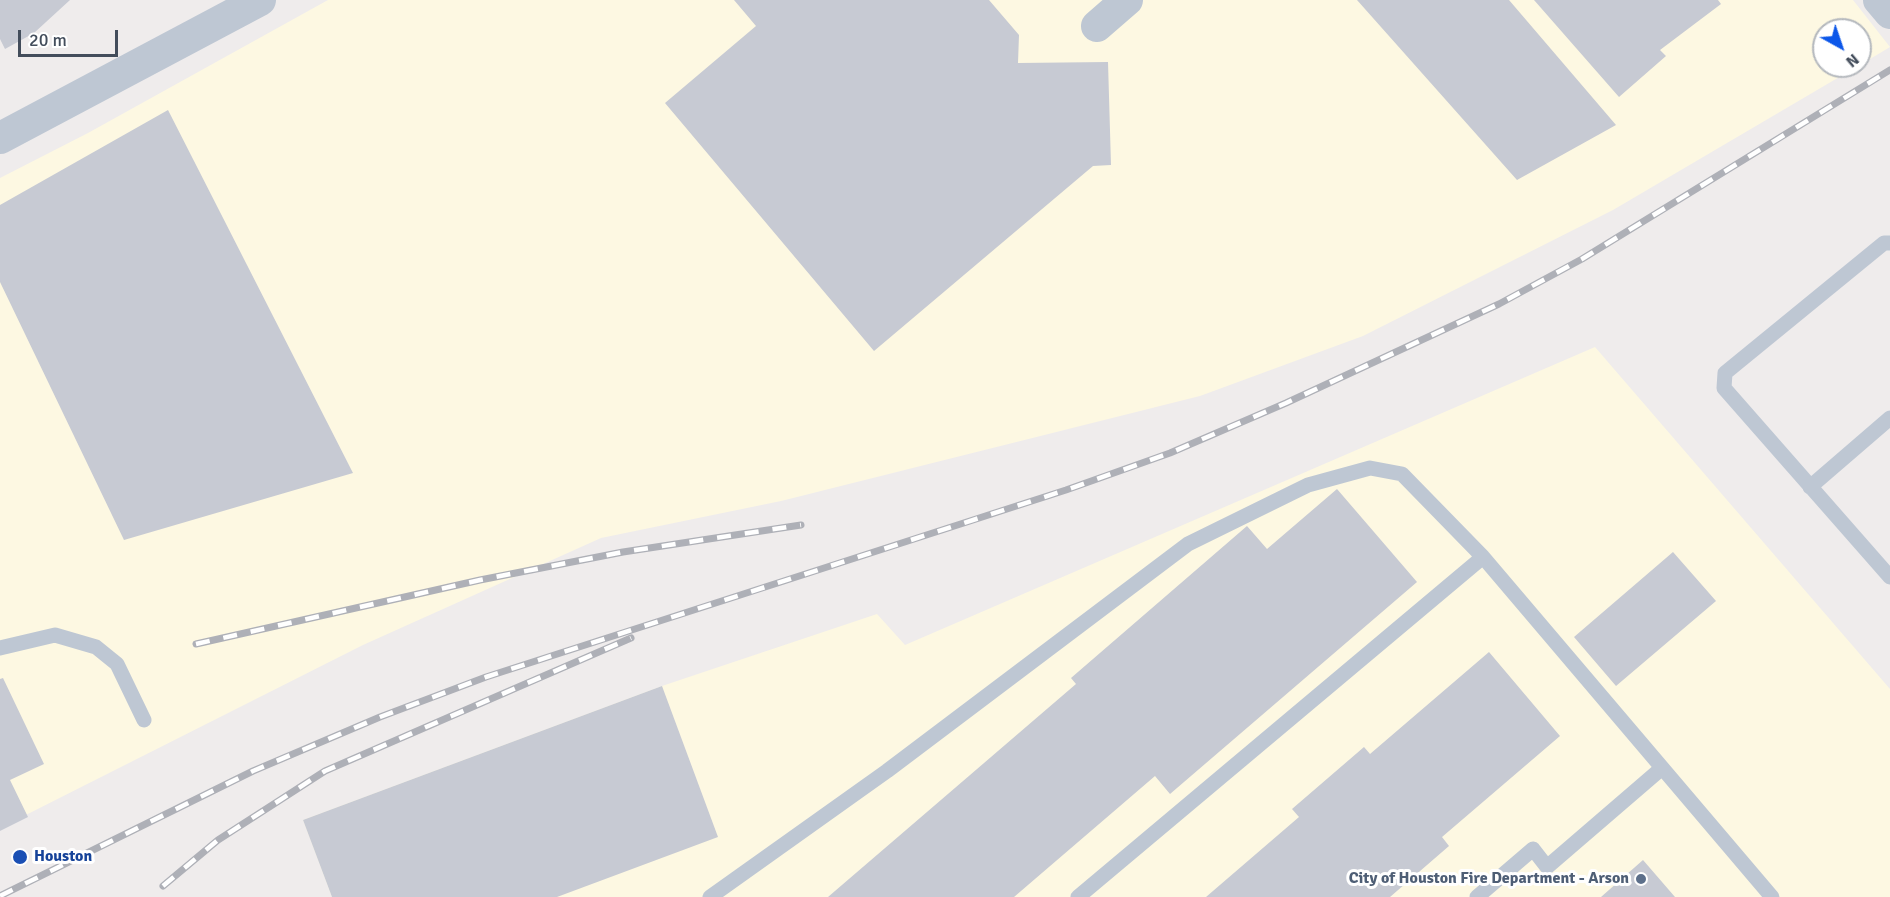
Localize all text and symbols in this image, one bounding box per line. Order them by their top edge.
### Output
scale bar [21,18,122,56]
north arrow [1812,18,1872,78]
text: 20 m [29,29,67,51]
text: N [1842,49,1863,71]
place label: Houston [34,847,92,867]
marker: Houston [11,848,29,866]
place label: City of Houston Fire Department - Arson [1349,869,1629,889]
marker: City of Houston Fire Department - Arson [1634,872,1648,886]

